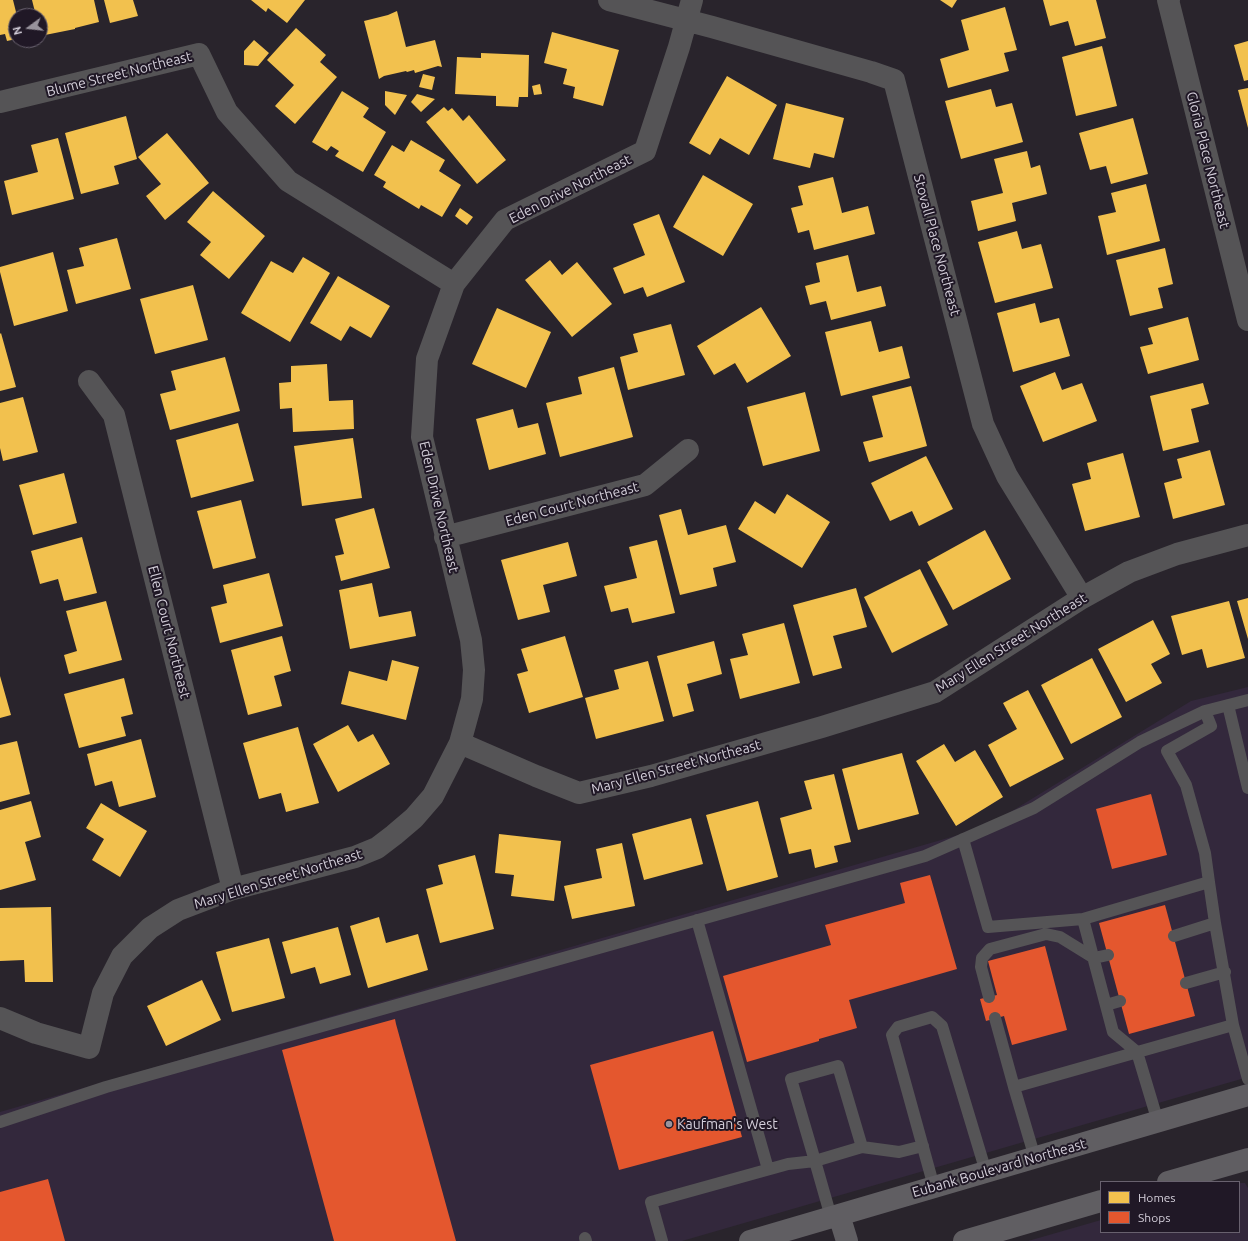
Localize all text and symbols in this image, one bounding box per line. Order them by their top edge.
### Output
north arrow [8,8,48,48]
text: N [11,25,24,36]
street label: Blume Street Northeast [45,48,193,100]
street label: Gloria Place Northeast [1183,90,1233,230]
street label: Eden Drive Northeast [506,151,634,227]
street label: Stovall Place Northeast [910,172,964,318]
street label: Eden Drive Northeast [416,440,462,574]
street label: Eden Court Northeast [504,478,640,530]
street label: Ellen Court Northeast [144,564,194,700]
street label: Mary Ellen Street Northeast [932,590,1090,696]
street label: Mary Ellen Street Northeast [589,736,763,798]
street label: Mary Ellen Street Northeast [192,845,364,913]
place label: Kaufman's West [677,1116,778,1132]
marker: Kaufman's West [664,1119,674,1129]
street label: Eubank Boulevard Northeast [910,1135,1088,1201]
legend [1100,1181,1240,1233]
text: Homes [1138,1191,1176,1204]
text: Shops [1138,1211,1170,1224]

